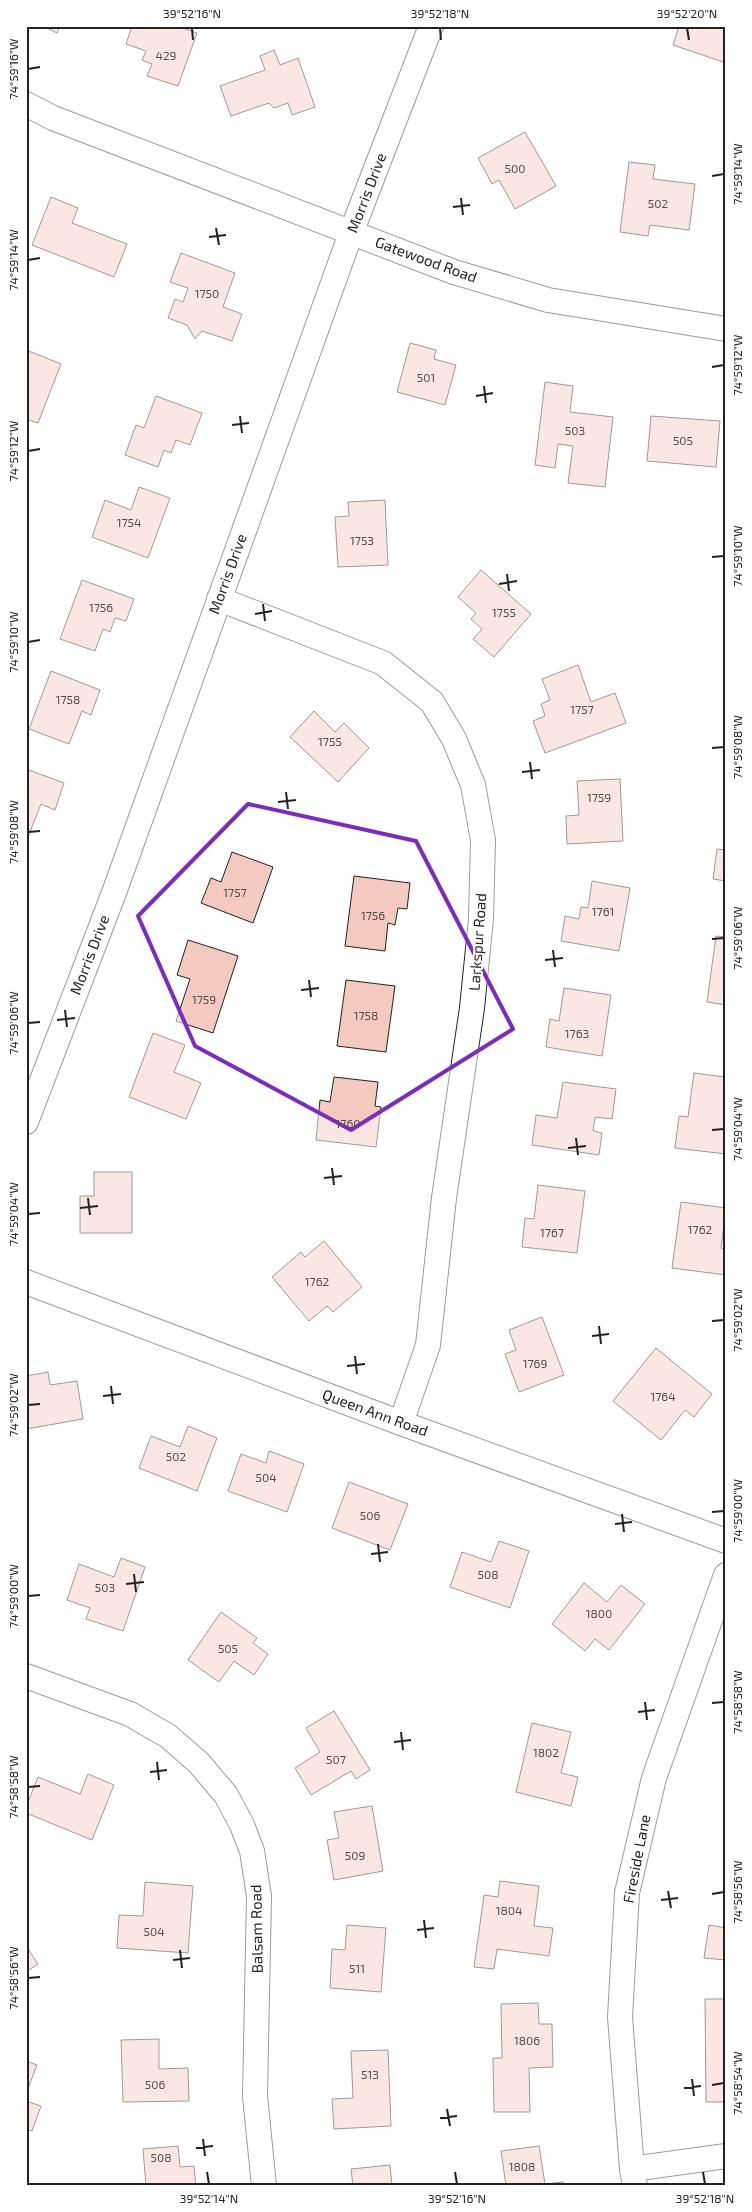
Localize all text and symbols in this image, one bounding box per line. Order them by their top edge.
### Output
text: 39°52'16"N [163,6,221,20]
text: 39°52'18"N [411,6,469,20]
text: 39°52'20"N [657,6,717,20]
text: 74°59'16"W [6,39,20,99]
house number: 429 [156,48,177,62]
text: 74°59'14"W [730,143,744,205]
street label: Morris Drive [343,150,390,235]
house number: 500 [505,161,525,175]
house number: 502 [648,196,668,210]
text: 74°59'14"W [6,229,20,291]
street label: Gatewood Road [373,232,480,286]
house number: 1750 [195,286,219,300]
text: 74°59'12"W [730,335,744,395]
house number: 501 [417,370,435,384]
text: 74°59'12"W [6,421,20,481]
house number: 503 [565,423,585,437]
house number: 505 [673,433,693,447]
house number: 1754 [117,515,141,529]
text: 74°59'10"W [730,525,744,587]
street label: Morris Drive [204,531,250,616]
house number: 1753 [350,533,374,547]
house number: 1756 [89,600,113,614]
house number: 1755 [492,605,516,619]
text: 74°59'10"W [6,611,20,673]
house number: 1758 [56,692,80,706]
house number: 1757 [570,702,594,716]
text: 74°59'08"W [730,715,744,779]
house number: 1755 [318,734,342,748]
house number: 1759 [587,790,611,804]
text: 74°59'08"W [6,800,20,864]
house number: 1757 [223,885,247,899]
street label: Larkspur Road [465,892,489,991]
house number: 1761 [592,904,614,918]
text: 74°59'06"W [730,906,744,970]
house number: 1756 [361,908,385,922]
street label: Morris Drive [66,912,113,997]
text: 74°59'06"W [6,991,20,1055]
house number: 1759 [192,992,216,1006]
house number: 1758 [354,1008,378,1022]
house number: 1763 [565,1026,589,1040]
text: 74°59'04"W [730,1097,744,1161]
house number: 1760 [335,1116,361,1130]
text: 74°59'04"W [6,1182,20,1246]
house number: 1762 [688,1222,713,1236]
house number: 1767 [540,1225,564,1239]
house number: 1762 [305,1274,330,1288]
text: 74°59'02"W [730,1288,744,1352]
house number: 1769 [523,1356,547,1370]
text: 74°59'02"W [6,1373,20,1437]
street label: Queen Ann Road [320,1385,431,1440]
house number: 1764 [650,1389,676,1403]
house number: 502 [166,1449,186,1463]
house number: 504 [255,1470,277,1484]
text: 74°59'00"W [730,1479,744,1543]
house number: 506 [360,1508,380,1522]
text: 74°59'00"W [6,1564,20,1628]
house number: 508 [478,1567,498,1581]
house number: 503 [95,1580,115,1594]
house number: 1800 [586,1606,612,1620]
house number: 505 [218,1641,238,1655]
text: 74°58'58"W [730,1670,744,1734]
house number: 1802 [533,1745,559,1759]
house number: 507 [326,1752,346,1766]
text: 74°58'58"W [6,1755,20,1819]
street label: Fireside Lane [619,1813,653,1905]
house number: 509 [345,1848,365,1862]
text: 74°58'56"W [730,1860,744,1924]
street label: Balsam Road [246,1884,266,1974]
house number: 1804 [496,1903,522,1917]
house number: 504 [143,1924,165,1938]
text: 74°58'56"W [6,1946,20,2010]
house number: 511 [349,1961,365,1975]
house number: 1806 [514,2033,540,2047]
text: 74°58'54"W [730,2051,744,2115]
house number: 513 [361,2067,379,2081]
house number: 506 [145,2077,165,2091]
house number: 508 [151,2150,171,2164]
house number: 1808 [509,2159,535,2173]
text: 39°52'14"N [180,2191,238,2205]
text: 39°52'16"N [428,2191,486,2205]
text: 39°52'18"N [676,2191,734,2205]

